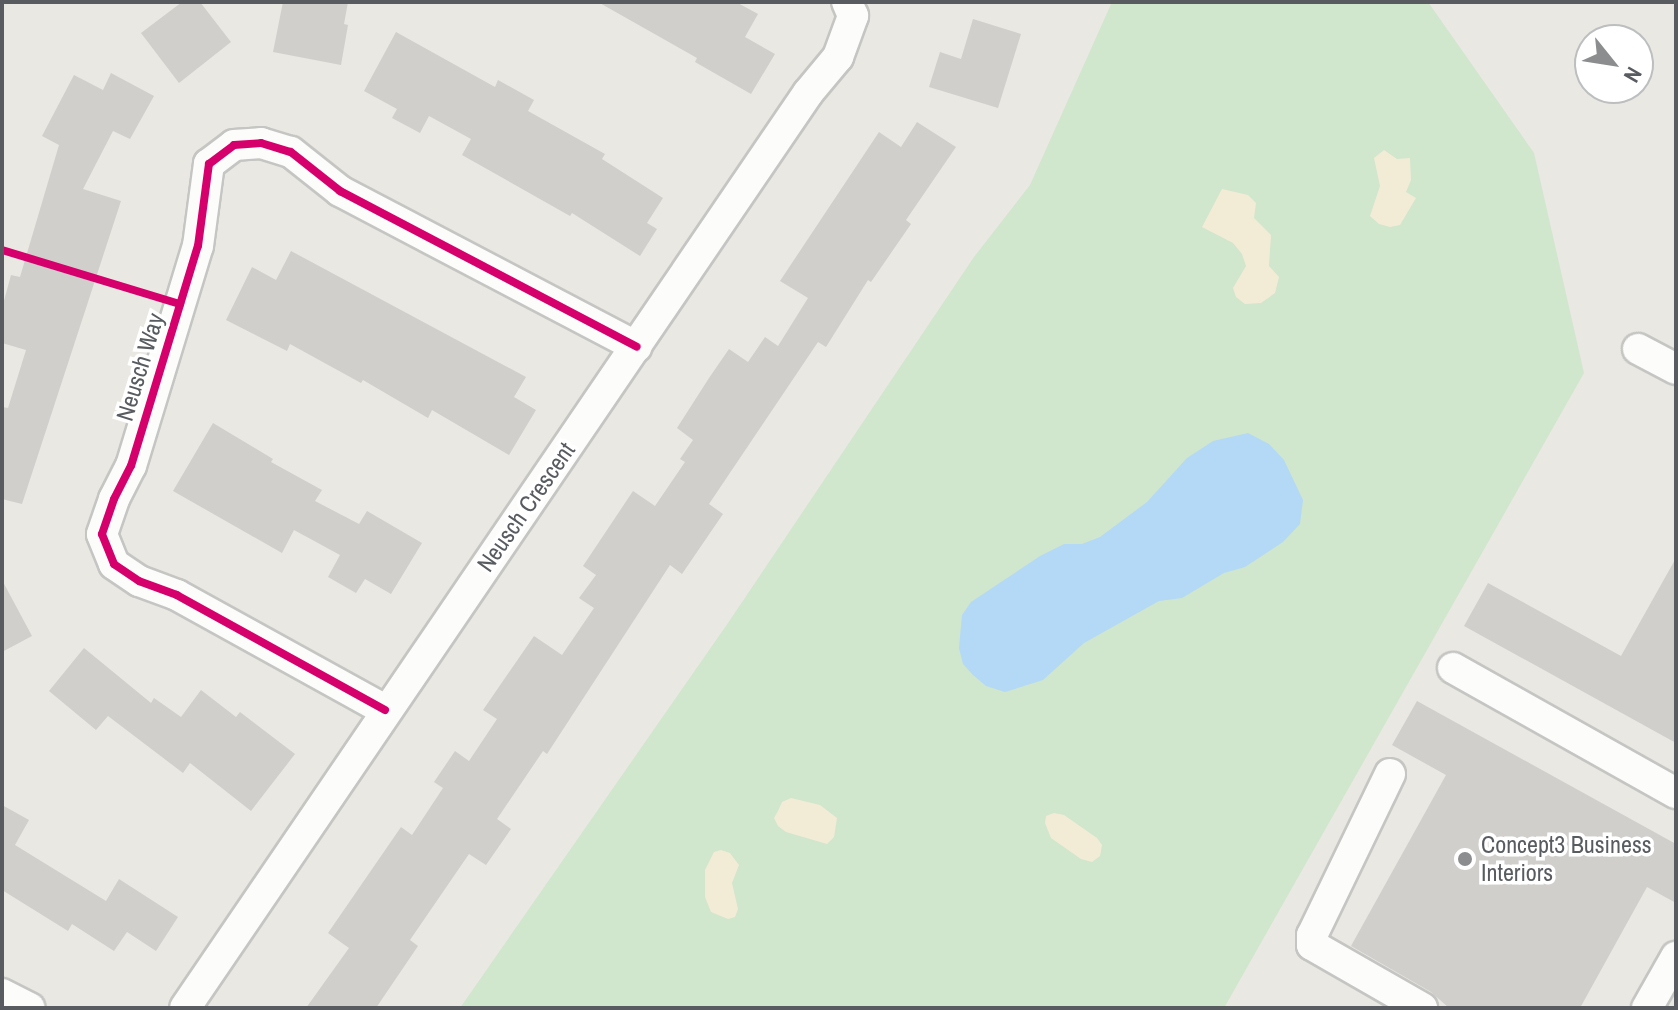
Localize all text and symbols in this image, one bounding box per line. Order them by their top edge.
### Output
north arrow [1574,24,1654,104]
text: N [1617,62,1649,88]
street label: Neusch Way [110,310,170,424]
street label: Neusch Crescent [471,437,581,577]
place label: Concept3 Business Interiors [1481,831,1652,887]
marker: Concept3 Business Interiors [1456,850,1474,868]

